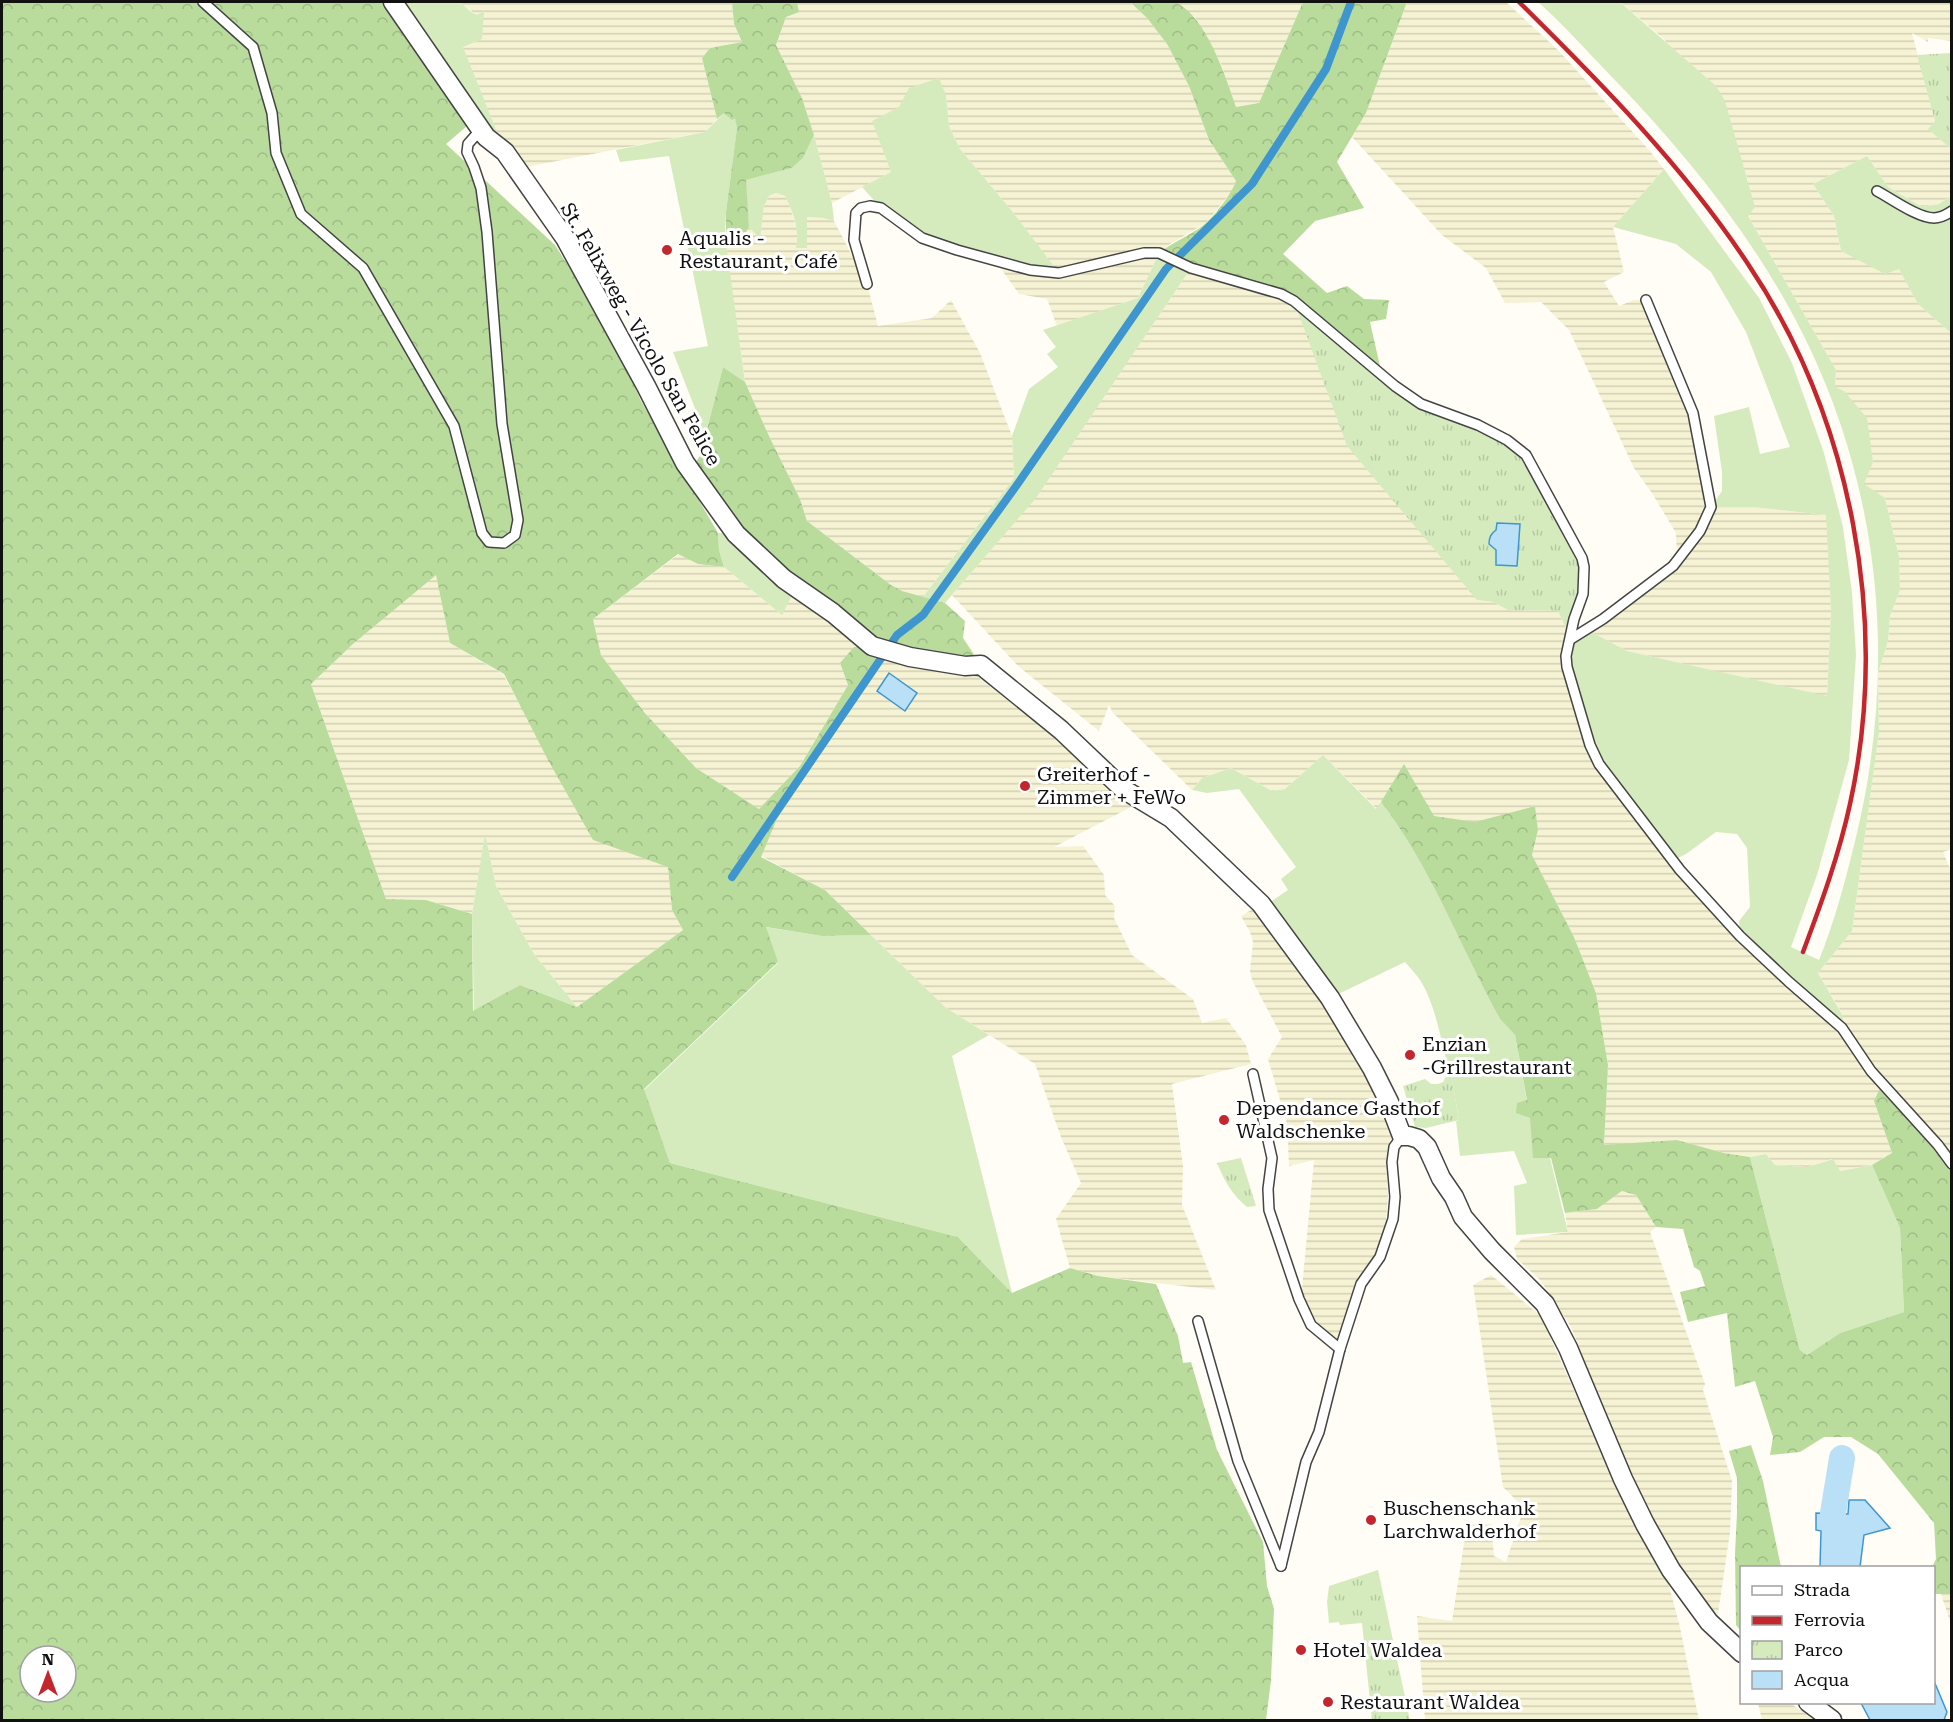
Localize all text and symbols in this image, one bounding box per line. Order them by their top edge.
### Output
street label: St. Felixweg - Vicolo San Felice [556,198,726,470]
place label: Aqualis - Restaurant, Café [679,226,838,273]
marker: Aqualis - Restaurant, Café [660,243,674,257]
place label: Greiterhof - Zimmer + FeWo [1037,762,1186,809]
marker: Greiterhof - Zimmer + FeWo [1018,779,1032,793]
place label: Enzian -Grillrestaurant [1422,1032,1572,1079]
marker: Enzian -Grillrestaurant [1403,1048,1417,1062]
place label: Dependance Gasthof Waldschenke [1236,1096,1441,1143]
marker: Dependance Gasthof Waldschenke [1217,1113,1231,1127]
place label: Buschenschank Larchwalderhof [1383,1496,1538,1543]
marker: Buschenschank Larchwalderhof [1364,1513,1378,1527]
legend [1740,1566,1935,1704]
text: Strada [1794,1579,1850,1600]
text: Ferrovia [1794,1609,1865,1630]
place label: Hotel Waldea [1313,1638,1442,1662]
text: Parco [1794,1639,1843,1660]
marker: Hotel Waldea [1294,1643,1308,1657]
north arrow [18,1644,78,1704]
text: N [42,1650,54,1669]
text: Acqua [1794,1669,1849,1690]
place label: Restaurant Waldea [1340,1690,1520,1714]
marker: Restaurant Waldea [1321,1695,1335,1709]

